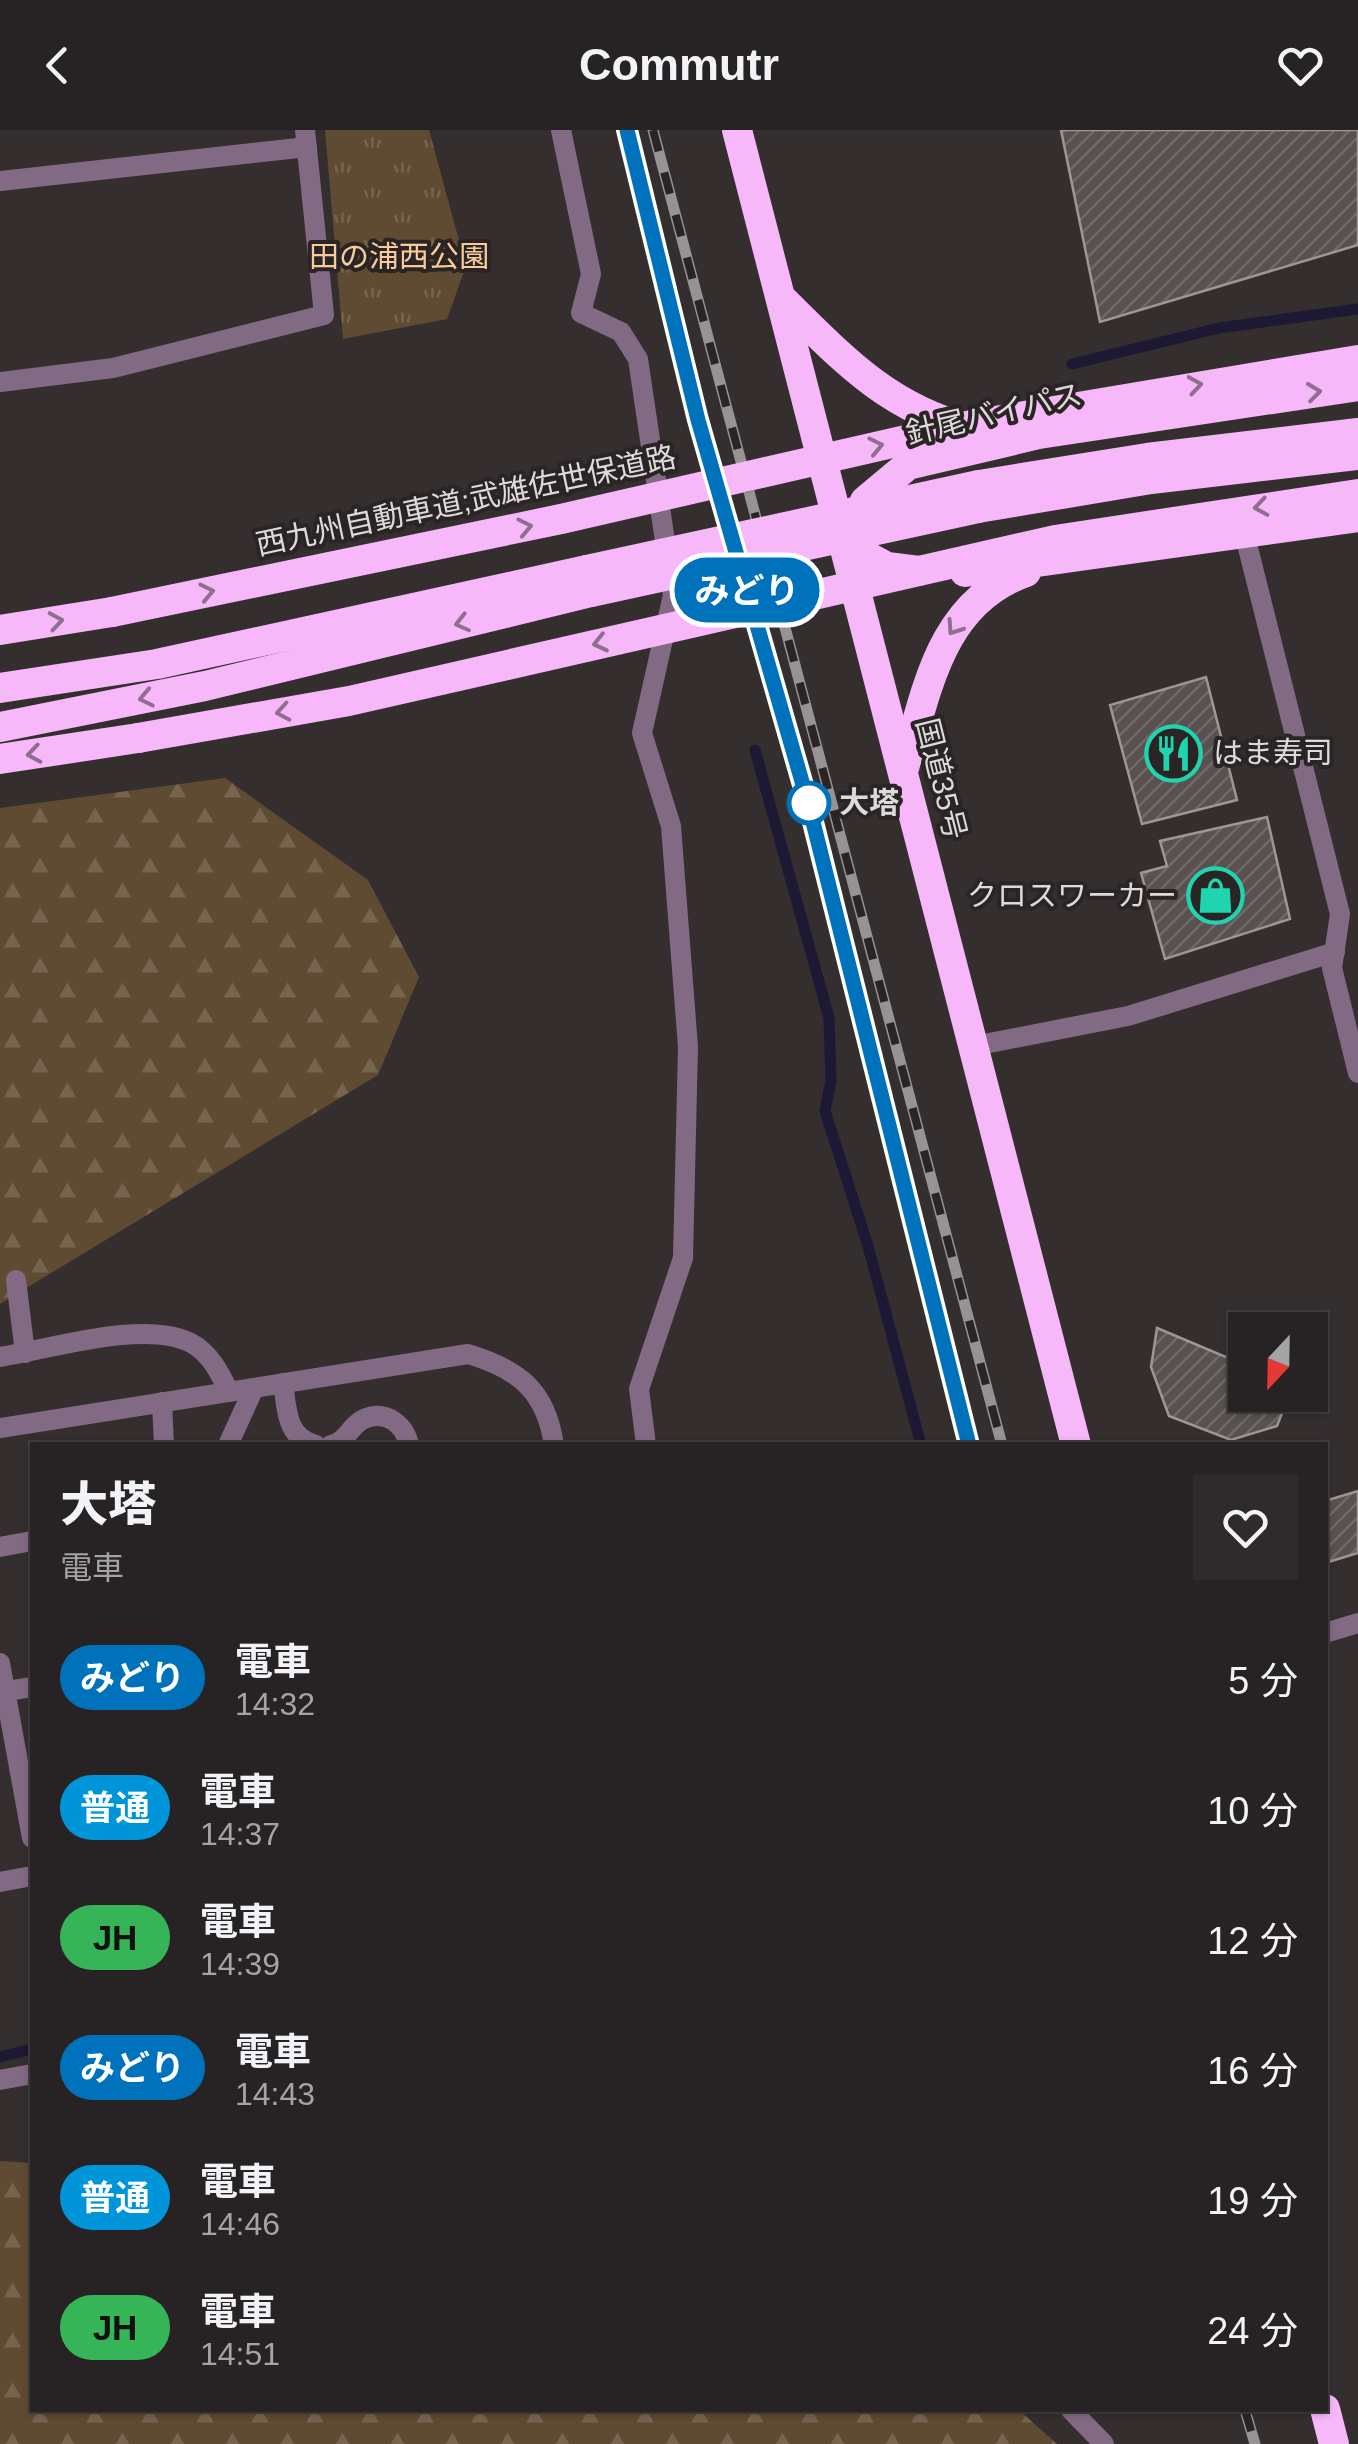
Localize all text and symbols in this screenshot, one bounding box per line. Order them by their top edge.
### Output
icon: back [30,38,85,93]
icon: heart [1273,38,1328,93]
text: Commutr [579,39,779,90]
park label: 田の浦西公園 [309,240,489,273]
one-way arrow [1187,375,1204,396]
street label: 針尾バイパス [903,377,1085,450]
one-way arrow [1306,382,1323,403]
one-way arrow [867,437,884,458]
street label: 西九州自動車道;武雄佐世保道路 [253,440,679,561]
one-way arrow [1253,495,1270,516]
one-way arrow [517,517,534,538]
line badge: みどり [690,558,804,622]
text: みどり [694,571,800,610]
one-way arrow [198,583,215,604]
one-way arrow [48,611,64,632]
one-way arrow [454,611,471,632]
one-way arrow [947,617,966,635]
one-way arrow [592,631,609,652]
one-way arrow [137,687,154,708]
one-way arrow [275,701,291,722]
street label: 国道35号 [911,715,972,843]
restaurant icon: はま寿司 [1144,723,1204,783]
place label: はま寿司 [1213,736,1333,769]
one-way arrow [26,742,43,763]
marker: 大塔 [788,782,830,824]
place label: 大塔 [839,786,899,819]
shop icon: クロスワーカー [1186,866,1246,926]
place label: クロスワーカー [967,879,1177,912]
north arrow [1228,1312,1328,1412]
map controls [1228,1312,1328,1412]
button: heart [1193,1475,1298,1580]
text: 大塔 [60,1478,156,1531]
text: 電車 [60,1550,124,1586]
text: 電車 [235,1641,311,1683]
text: みどり [80,1658,185,1697]
text: 5 分 [1228,1660,1298,1702]
text: 14:32 [235,1686,315,1722]
text: 電車 [200,1771,276,1813]
text: 普通 [80,1788,150,1827]
text: 10 分 [1207,1790,1298,1832]
text: 14:37 [200,1816,280,1852]
text: 電車 [200,1901,276,1943]
text: JH [93,1918,137,1957]
text: 12 分 [1207,1920,1298,1962]
text: 14:39 [200,1946,280,1982]
text: 電車 [235,2031,311,2073]
text: みどり [80,2048,185,2087]
text: 16 分 [1207,2050,1298,2092]
text: 14:43 [235,2076,315,2112]
text: 電車 [200,2161,276,2203]
text: 普通 [80,2178,150,2217]
text: 19 分 [1207,2180,1298,2222]
text: 14:46 [200,2206,280,2242]
text: 電車 [200,2291,276,2333]
text: JH [93,2308,137,2347]
text: 24 分 [1207,2310,1298,2352]
text: 14:51 [200,2336,280,2372]

